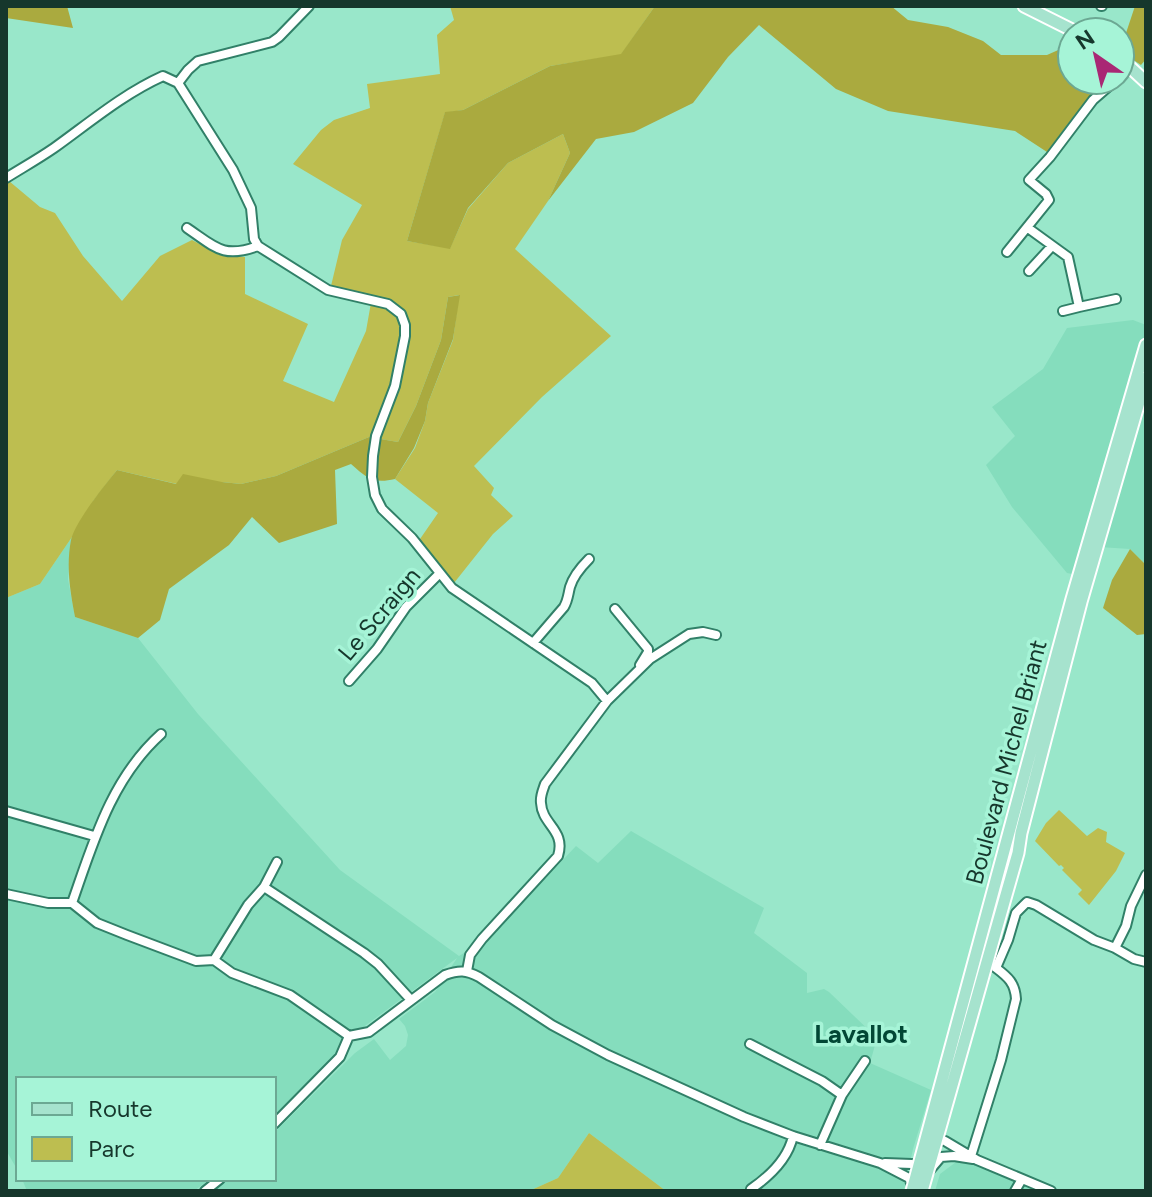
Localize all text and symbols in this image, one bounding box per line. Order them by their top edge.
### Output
north arrow [1056,16,1136,96]
text: N [1070,24,1100,56]
street label: Le Scraign [332,562,426,666]
street label: Boulevard Michel Briant [959,636,1053,888]
district label: Lavallot [814,1018,908,1050]
legend [16,1077,276,1181]
text: Route [88,1094,152,1123]
text: Parc [88,1134,135,1163]

